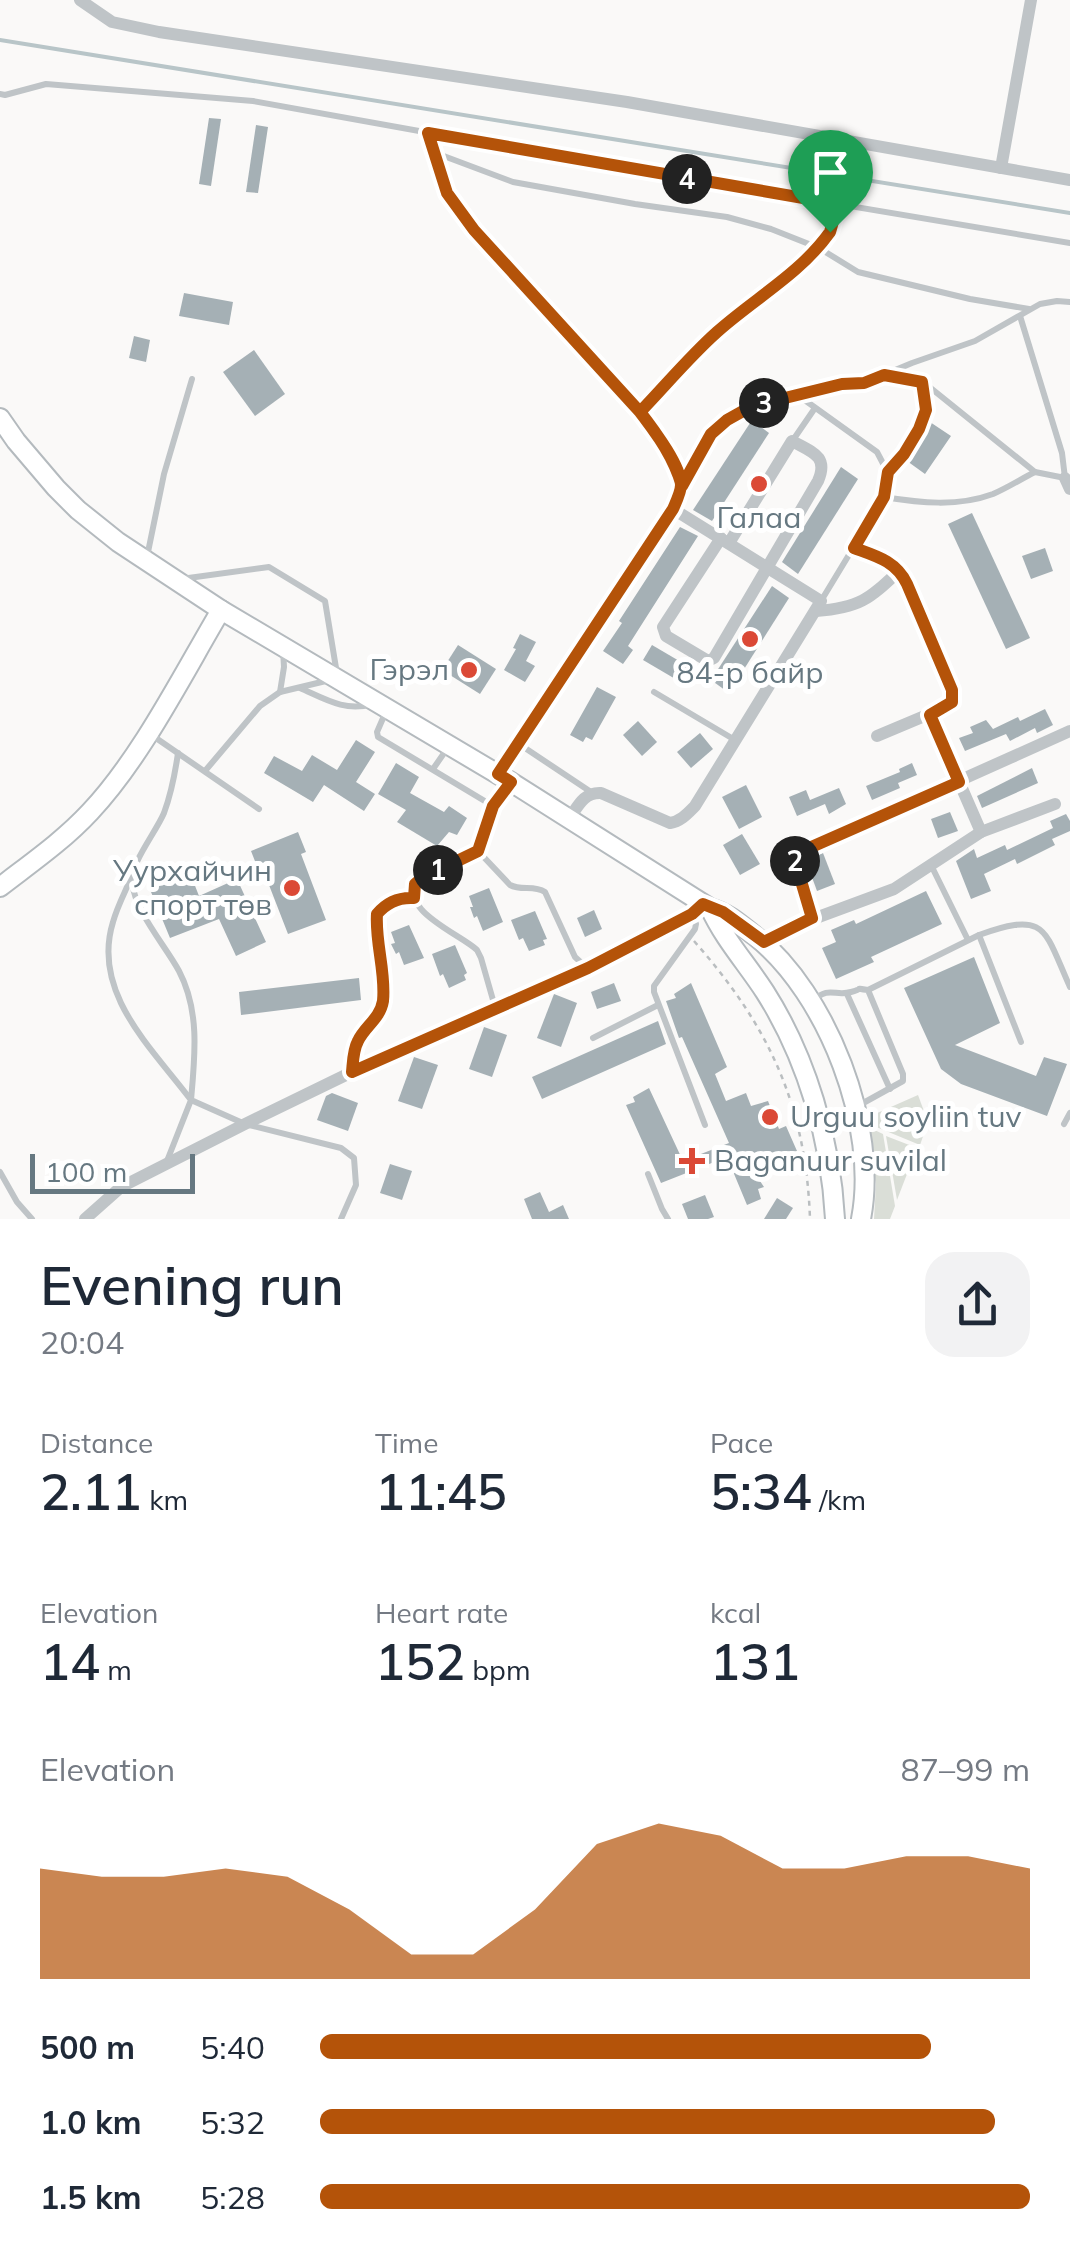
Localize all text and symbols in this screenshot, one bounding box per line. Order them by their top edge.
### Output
pin [788,130,873,233]
icon: arrive [803,145,858,200]
pin: 4 [662,154,712,204]
text: 4 [679,161,695,196]
pin: 3 [739,378,789,428]
text: 3 [756,385,772,420]
marker: Галаа [748,473,770,495]
place label: Галаа [716,498,802,536]
marker: 84-р байр [739,628,761,650]
place label: Гэрэл [369,650,449,688]
place label: 84-р байр [677,653,823,691]
marker: Гэрэл [458,659,480,681]
pin: 2 [770,836,820,886]
text: 2 [787,843,803,878]
pin: 1 [413,845,463,895]
place label: Уурхайчин спорт төв [112,851,272,923]
text: 1 [430,852,446,887]
marker: Уурхайчин спорт төв [281,877,303,899]
place label: Urguu soyliin tuv [790,1097,1021,1135]
marker: Urguu soyliin tuv [759,1106,781,1128]
place label: Baganuur suvilal [714,1141,947,1179]
marker: Baganuur suvilal [679,1148,705,1174]
scale bar [30,1149,195,1194]
text: 100 m [45,1154,127,1189]
text: Evening run [40,1250,344,1319]
button: share [925,1252,1030,1357]
text: 20:04 [40,1322,124,1362]
text: Distance [40,1425,153,1460]
text: Time [375,1425,438,1460]
text: Pace [710,1425,773,1460]
text: 2.11 [40,1460,142,1523]
text: 11:45 [375,1460,507,1523]
text: 5:34 [710,1460,812,1523]
text: km [142,1482,188,1517]
text: /km [812,1482,866,1517]
text: Elevation [40,1595,158,1630]
text: Heart rate [375,1595,508,1630]
text: kcal [710,1595,761,1630]
text: 14 [40,1630,100,1693]
text: 152 [375,1630,465,1693]
text: 131 [710,1630,800,1693]
text: m [100,1652,132,1687]
text: bpm [465,1652,531,1687]
text: Elevation [40,1749,175,1789]
text: 87–99 m [901,1749,1030,1789]
text: 500 m [40,2027,135,2067]
text: 5:40 [200,2027,265,2067]
text: 1.0 km [40,2102,142,2142]
text: 5:32 [200,2102,265,2142]
text: 1.5 km [40,2177,142,2217]
text: 5:28 [200,2177,265,2217]

